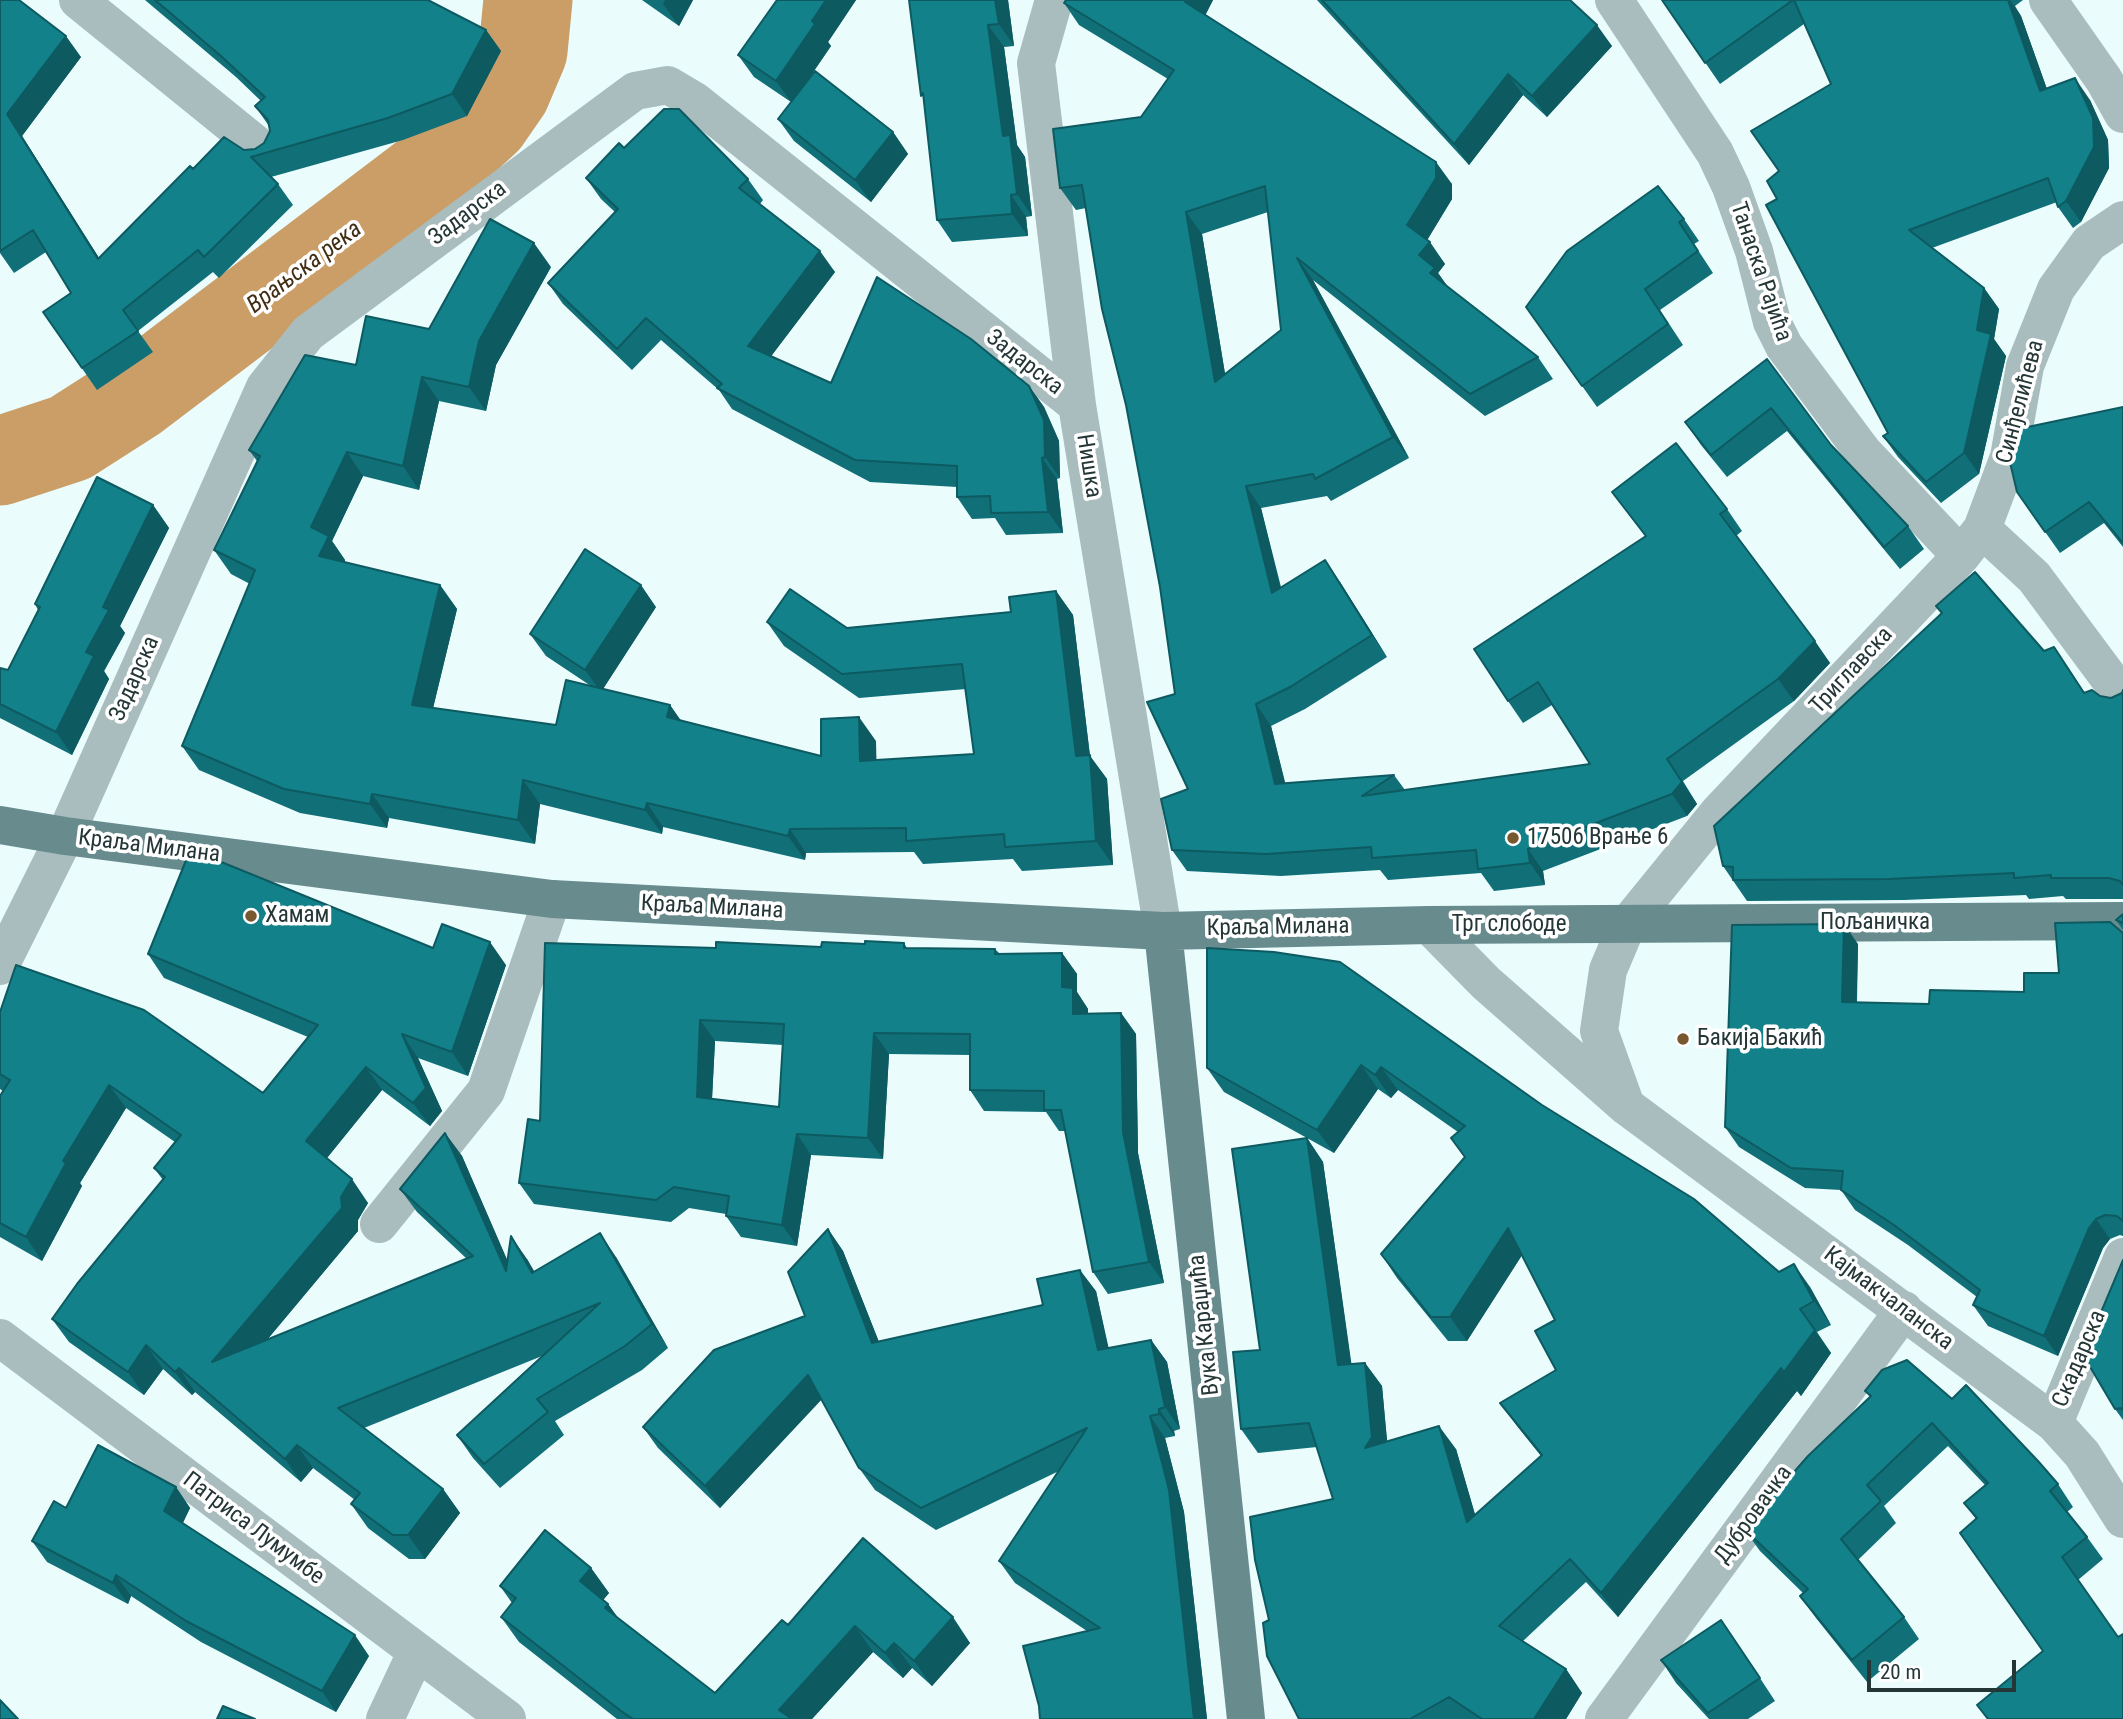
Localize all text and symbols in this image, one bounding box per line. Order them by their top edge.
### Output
street label: Задарска [424,176,512,252]
street label: Танаска Рајића [1723,199,1797,345]
water label: Врањска река [242,216,368,320]
street label: Задарска [980,324,1068,402]
street label: Синђелићева [1991,337,2051,467]
street label: Нишка [1069,432,1107,500]
street label: Триглавска [1805,622,1899,720]
street label: Задарска [104,632,166,726]
place label: 17506 Врање 6 [1527,824,1668,852]
street label: Краља Милана [77,825,221,869]
marker: 17506 Врање 6 [1505,830,1521,846]
street label: Краља Милана [640,890,784,926]
place label: Хамам [265,902,329,930]
marker: Хамам [243,908,259,924]
street label: Пољаничка [1820,909,1930,937]
street label: Трг слободе [1452,911,1566,939]
street label: Краља Милана [1206,913,1350,943]
place label: Бакија Бакић [1697,1025,1823,1053]
marker: Бакија Бакић [1675,1031,1691,1047]
street label: Кајмакчаланска [1818,1241,1958,1357]
street label: Вука Караџића [1184,1253,1226,1397]
street label: Скадарска [2047,1306,2113,1412]
street label: Дубровачка [1709,1461,1799,1569]
street label: Патриса Лумумбе [177,1467,329,1591]
scale bar [1871,1646,2020,1690]
text: 20 m [1880,1660,1921,1684]

